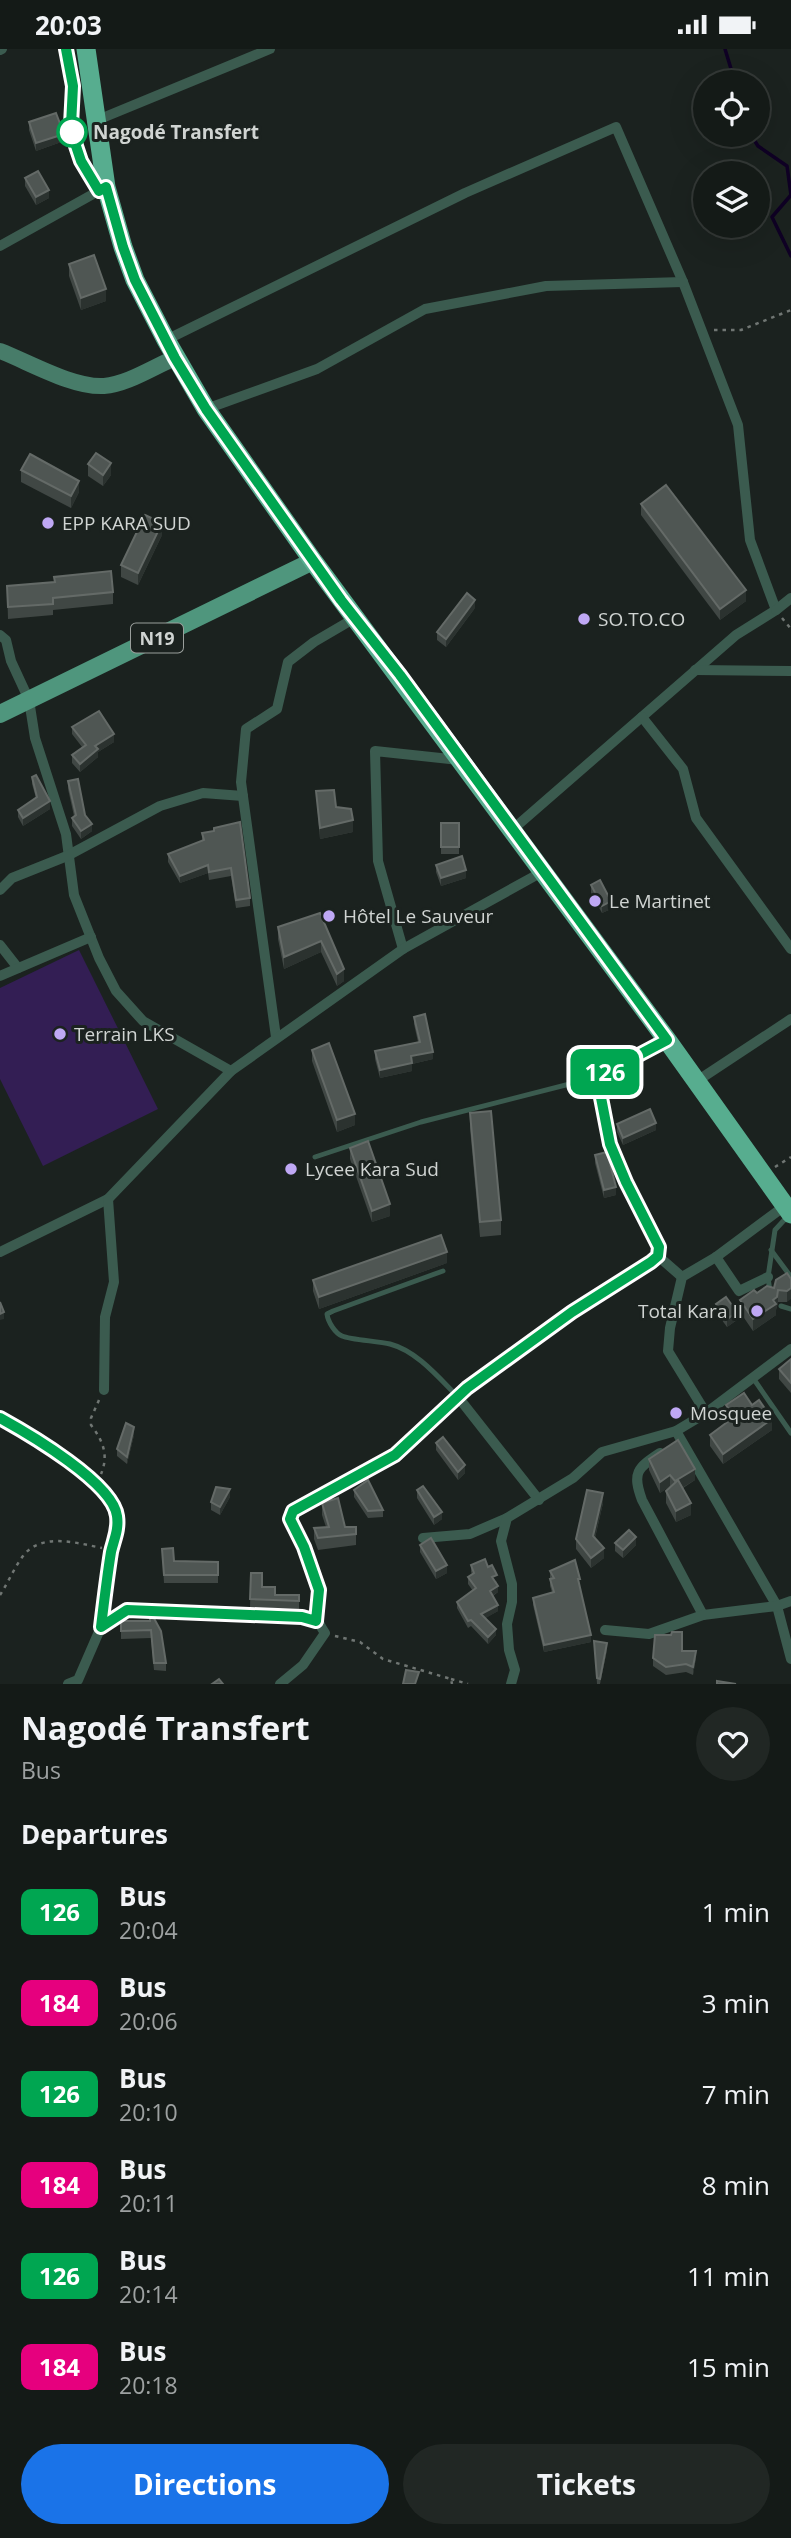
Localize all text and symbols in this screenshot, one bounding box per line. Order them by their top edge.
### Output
text: 20:03 [35,7,102,43]
map controls [693,70,770,238]
button: locate [693,70,770,147]
marker: Nagodé Transfert [57,117,87,147]
place label: Nagodé Transfert [93,119,259,145]
button: layers [693,161,770,238]
place label: EPP KARA SUD [62,510,191,536]
marker: EPP KARA SUD [40,515,56,531]
place label: SO.TO.CO [598,606,685,632]
marker: SO.TO.CO [576,611,592,627]
road number: N19 [131,623,183,653]
place label: Le Martinet [609,888,711,914]
marker: Le Martinet [587,893,603,909]
place label: Hôtel Le Sauveur [343,903,494,929]
marker: Hôtel Le Sauveur [321,908,337,924]
place label: Terrain LKS [74,1021,175,1047]
marker: Terrain LKS [52,1026,68,1042]
line badge: 126 [565,1049,645,1095]
text: 126 [584,1055,626,1088]
place label: Lycee Kara Sud [305,1156,439,1182]
marker: Lycee Kara Sud [283,1161,299,1177]
place label: Total Kara II [638,1298,743,1324]
marker: Total Kara II [749,1303,765,1319]
place label: Mosquee [690,1400,772,1426]
marker: Mosquee [668,1405,684,1421]
text: Nagodé Transfert [21,1705,310,1750]
button: heart [696,1707,770,1781]
text: Bus [21,1754,61,1786]
text: Departures [21,1816,168,1852]
text: Bus [119,1878,166,1914]
text: 1 min [702,1894,770,1930]
text: 126 [39,1895,80,1928]
text: 20:04 [119,1914,178,1946]
text: Bus [119,1969,166,2005]
text: 3 min [702,1985,770,2021]
text: 184 [39,1986,80,2019]
text: 20:06 [119,2005,178,2037]
text: Bus [119,2060,166,2096]
text: 7 min [702,2076,770,2112]
text: 126 [39,2077,80,2110]
text: 20:10 [119,2096,178,2128]
text: Bus [119,2151,166,2187]
text: 8 min [702,2167,770,2203]
text: 184 [39,2168,80,2201]
text: 20:11 [119,2187,178,2219]
text: Bus [119,2242,166,2278]
text: 11 min [687,2258,770,2294]
text: 126 [39,2259,80,2292]
text: 20:14 [119,2278,178,2310]
text: Bus [119,2333,166,2369]
text: 15 min [687,2349,770,2385]
text: 184 [39,2350,80,2383]
text: 20:18 [119,2369,178,2401]
button: Directions [21,2444,389,2524]
button: Tickets [403,2444,770,2524]

